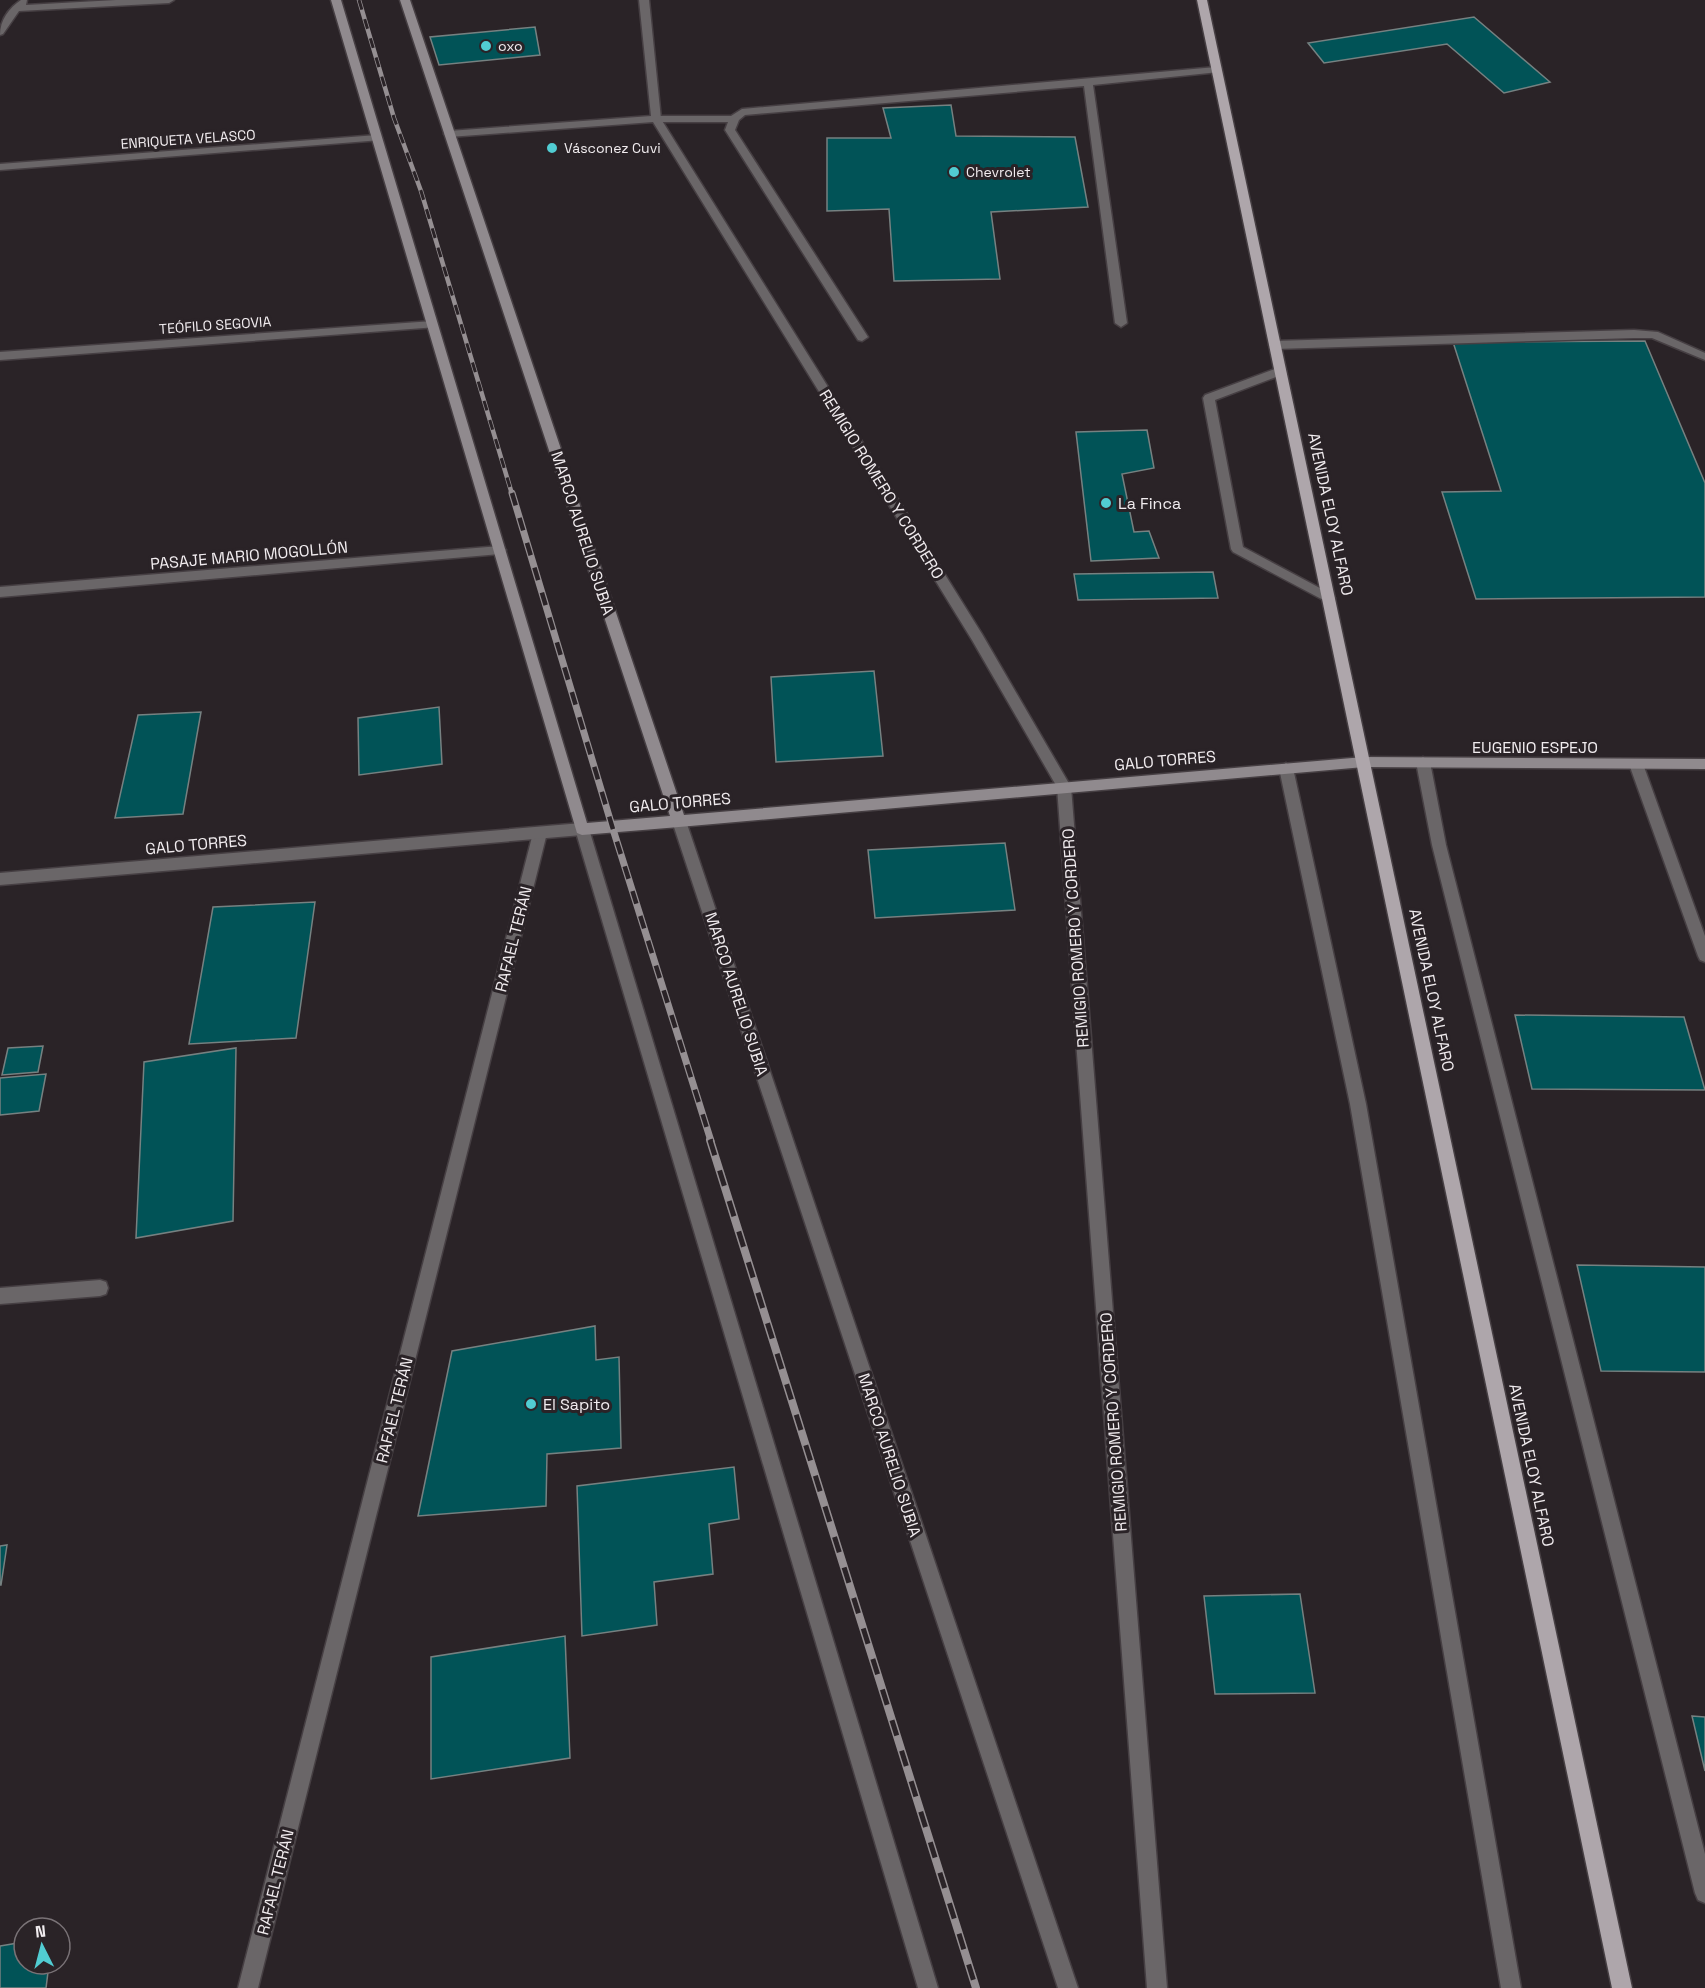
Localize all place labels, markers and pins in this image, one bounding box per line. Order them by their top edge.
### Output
place label: oxo [498,37,523,55]
marker: oxo [479,39,493,53]
place label: Vásconez Cuvi [564,139,661,157]
marker: Vásconez Cuvi [545,141,559,155]
place label: Chevrolet [966,163,1031,181]
marker: Chevrolet [947,165,961,179]
place label: La Finca [1118,493,1181,514]
marker: La Finca [1099,496,1113,510]
place label: El Sapito [543,1394,610,1415]
marker: El Sapito [524,1397,538,1411]

